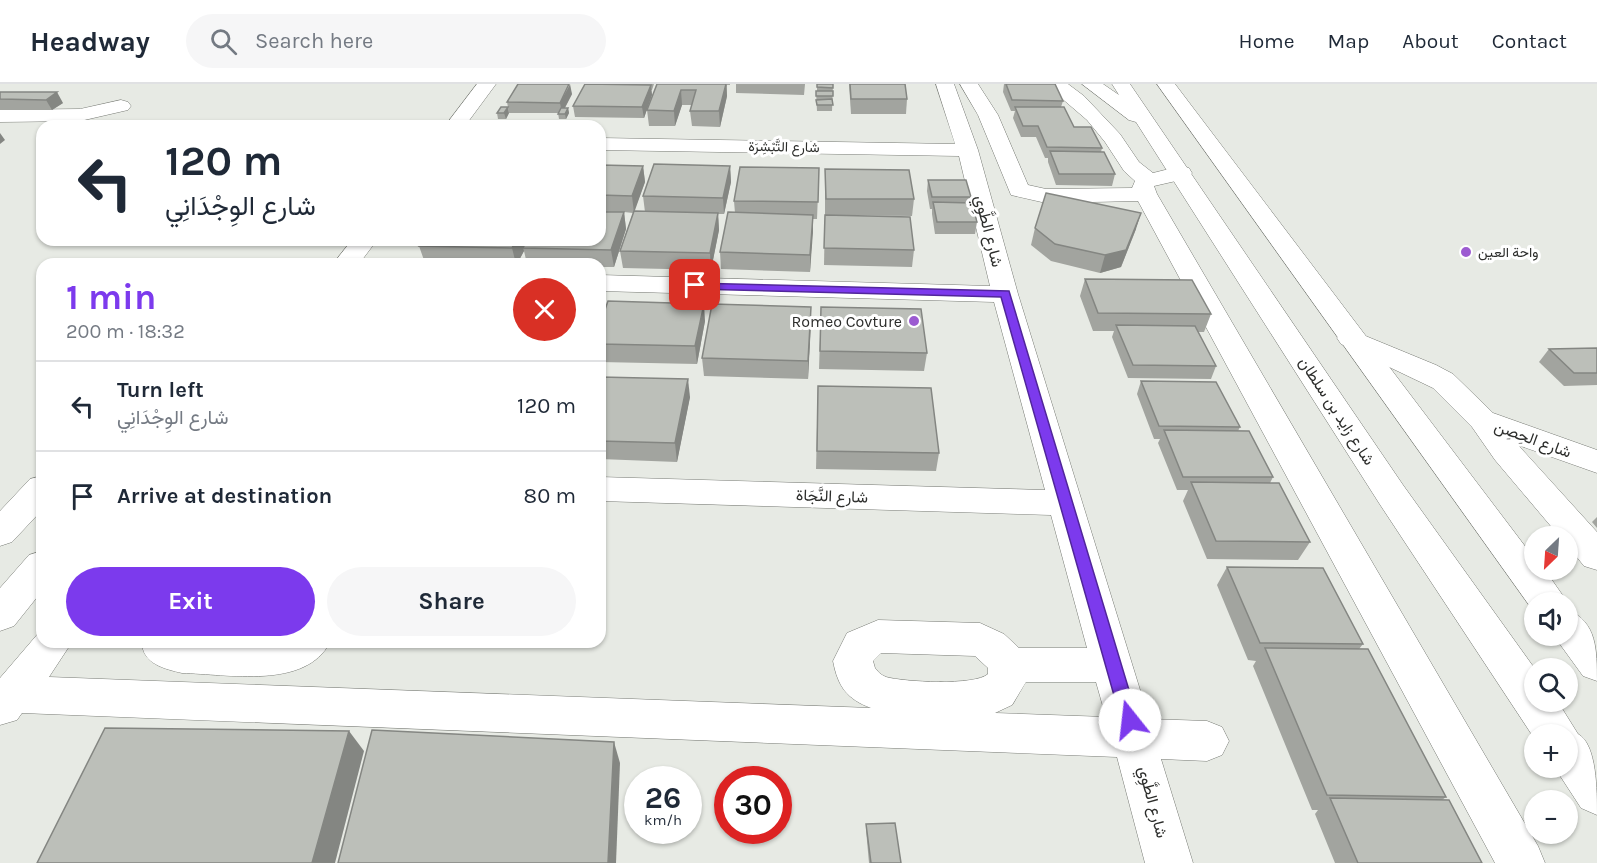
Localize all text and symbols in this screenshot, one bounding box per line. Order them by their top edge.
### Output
search box [186,14,606,68]
text: Headway [30,25,150,58]
icon: search [207,25,240,58]
text: Search here [255,28,373,54]
text: Home [1239,29,1295,53]
text: Map [1328,29,1369,53]
text: About [1402,29,1459,53]
text: Contact [1492,29,1567,53]
text: 120 m [165,136,282,186]
street label: شارع التَّبْشِرَة [748,137,820,158]
icon: left [66,144,144,222]
text: شارع الوِجْدَانِي [165,190,316,222]
street label: شارع الطَّوِي [967,193,1009,270]
place label: واحة العين [1478,244,1538,261]
marker: واحة العين [1459,245,1473,259]
pin [669,259,720,310]
icon: arrive [678,268,711,301]
text: 1 min [66,276,156,318]
button: close [513,278,576,341]
place label: Romeo Covture [791,312,902,331]
marker: Romeo Covture [907,314,921,328]
text: 200 m · 18:32 [66,320,185,343]
street label: شارع زايد بن سلطان [1293,353,1379,470]
text: Turn left [117,377,204,403]
icon: left [66,390,99,423]
text: 120 m [517,393,576,419]
text: شارع الوِجْدَانِي [117,406,229,429]
street label: شارع الحِصِن [1491,416,1574,464]
icon: arrive [66,480,99,513]
text: Arrive at destination [117,483,332,509]
text: 80 m [524,483,576,509]
street label: شارع النَّجَاة [795,485,868,509]
north arrow [1524,526,1578,580]
map controls [1524,526,1578,844]
button: Exit [66,567,315,636]
button: Share [327,567,576,636]
button: sound [1524,592,1578,646]
button: search [1524,658,1578,712]
position arrow [1098,688,1162,752]
button: + [1524,724,1578,778]
street label: شارع الطَّوِي [1130,763,1174,841]
speed limit sign: 30 [714,766,792,844]
text: 26 [645,780,681,816]
button: − [1524,790,1578,844]
text: km/h [644,811,682,829]

